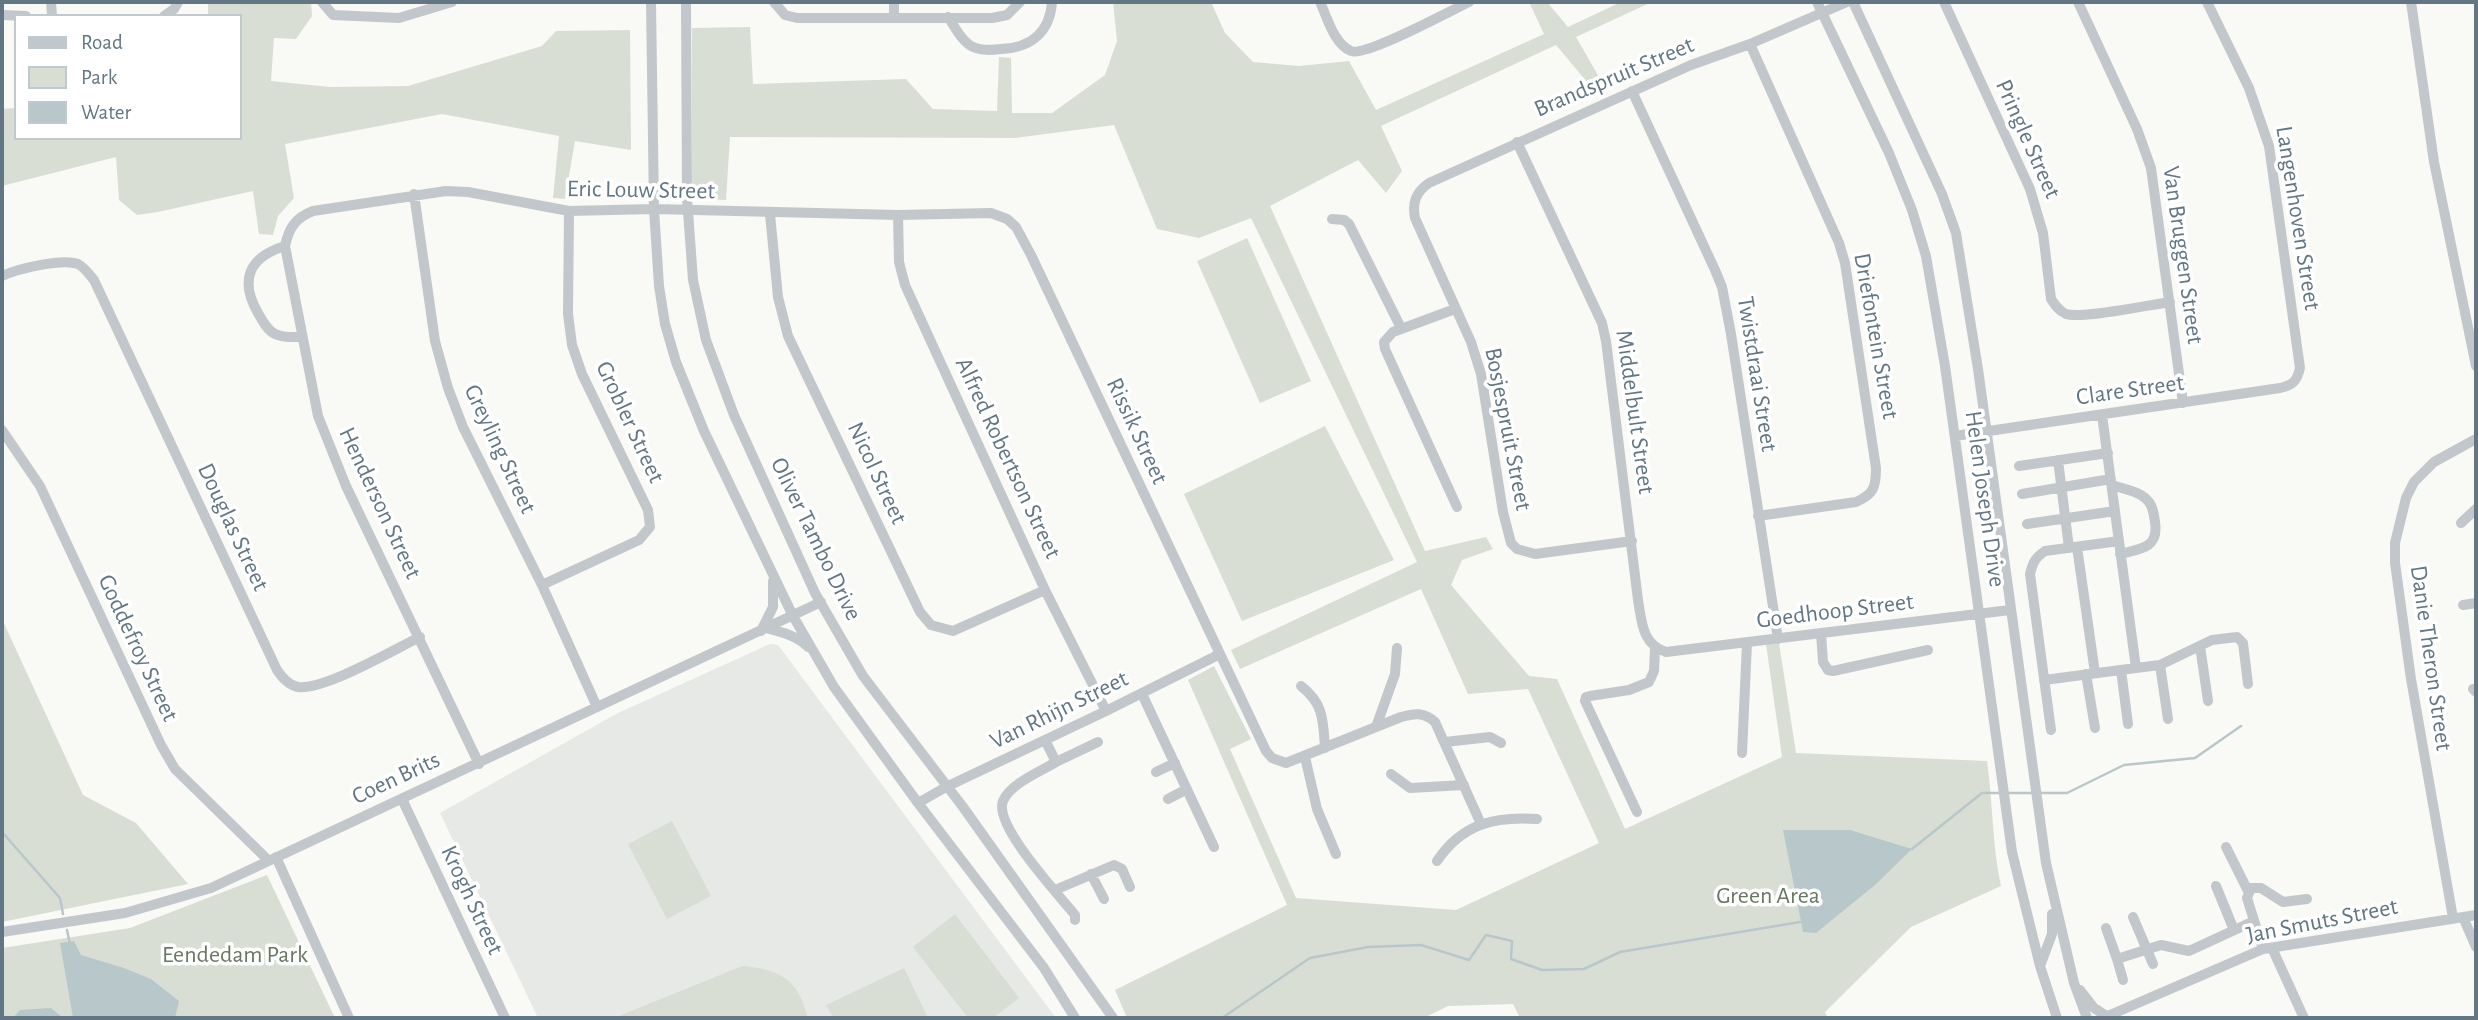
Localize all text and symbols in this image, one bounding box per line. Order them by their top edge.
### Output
legend [14,14,242,140]
street label: Brandspruit Street [1530,30,1698,124]
text: Road [81,32,123,53]
text: Park [81,67,117,88]
street label: Pringle Street [1989,75,2067,203]
text: Water [81,102,131,123]
street label: Langenhoven Street [2269,124,2327,312]
street label: Van Bruggen Street [2156,164,2210,346]
street label: Eric Louw Street [567,174,715,206]
street label: Driefontein Street [1847,251,1905,421]
street label: Twistdraai Street [1731,294,1783,454]
street label: Middelbult Street [1609,328,1661,496]
street label: Bosjespruit Street [1478,345,1538,513]
street label: Alfred Robertson Street [949,353,1067,563]
street label: Grobler Street [589,357,671,487]
street label: Clare Street [2074,368,2186,412]
street label: Rissik Street [1100,373,1174,489]
street label: Greyling Street [458,380,542,518]
street label: Helen Joseph Drive [1958,409,2012,589]
street label: Nicol Street [841,417,913,529]
street label: Henderson Street [332,423,428,583]
street label: Oliver Tambo Drive [764,453,868,625]
street label: Douglas Street [191,459,275,595]
street label: Danie Theron Street [2404,564,2458,752]
street label: Goddefroy Street [91,570,185,726]
street label: Goedhoop Street [1755,587,1915,635]
street label: Van Rhijn Street [985,664,1133,756]
street label: Coen Brits [347,745,445,811]
street label: Krogh Street [434,841,510,959]
park label: Green Area [1716,882,1820,910]
street label: Jan Smuts Street [2244,892,2400,950]
park label: Eendedam Park [162,941,308,969]

